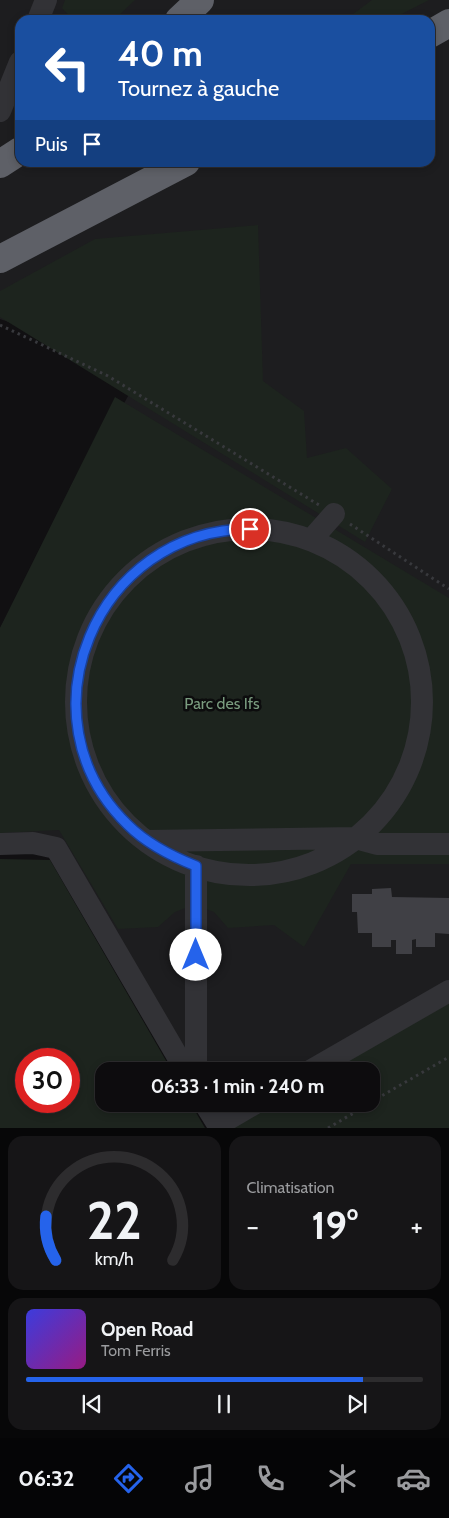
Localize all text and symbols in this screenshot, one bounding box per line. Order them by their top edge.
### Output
text: 40 m [118,32,203,75]
icon: left [35,35,100,100]
text: Tournez à gauche [118,75,279,102]
icon: arrive [78,130,106,158]
text: Puis [35,133,68,156]
pin [229,508,271,550]
icon: arrive [236,515,264,543]
park label: Parc des Ifs [184,694,260,713]
position arrow [169,928,221,980]
speed limit sign: 30 [15,1048,80,1113]
text: 06:33 · 1 min · 240 m [151,1075,324,1098]
text: Climatisation [247,1178,335,1197]
text: 22 [87,1189,142,1252]
text: 19° [312,1202,358,1249]
text: − [247,1209,259,1243]
text: + [411,1209,423,1243]
text: km/h [95,1248,134,1269]
text: Open Road [101,1318,193,1341]
text: Tom Ferris [101,1341,171,1360]
icon: previous [78,1390,106,1418]
icon: pause [210,1390,238,1418]
icon: next [343,1390,371,1418]
icon: directions [111,1461,146,1496]
icon: music [182,1461,217,1496]
icon: phone [253,1461,288,1496]
icon: climate [325,1461,360,1496]
icon: car [396,1461,431,1496]
text: 06:32 [18,1465,74,1492]

